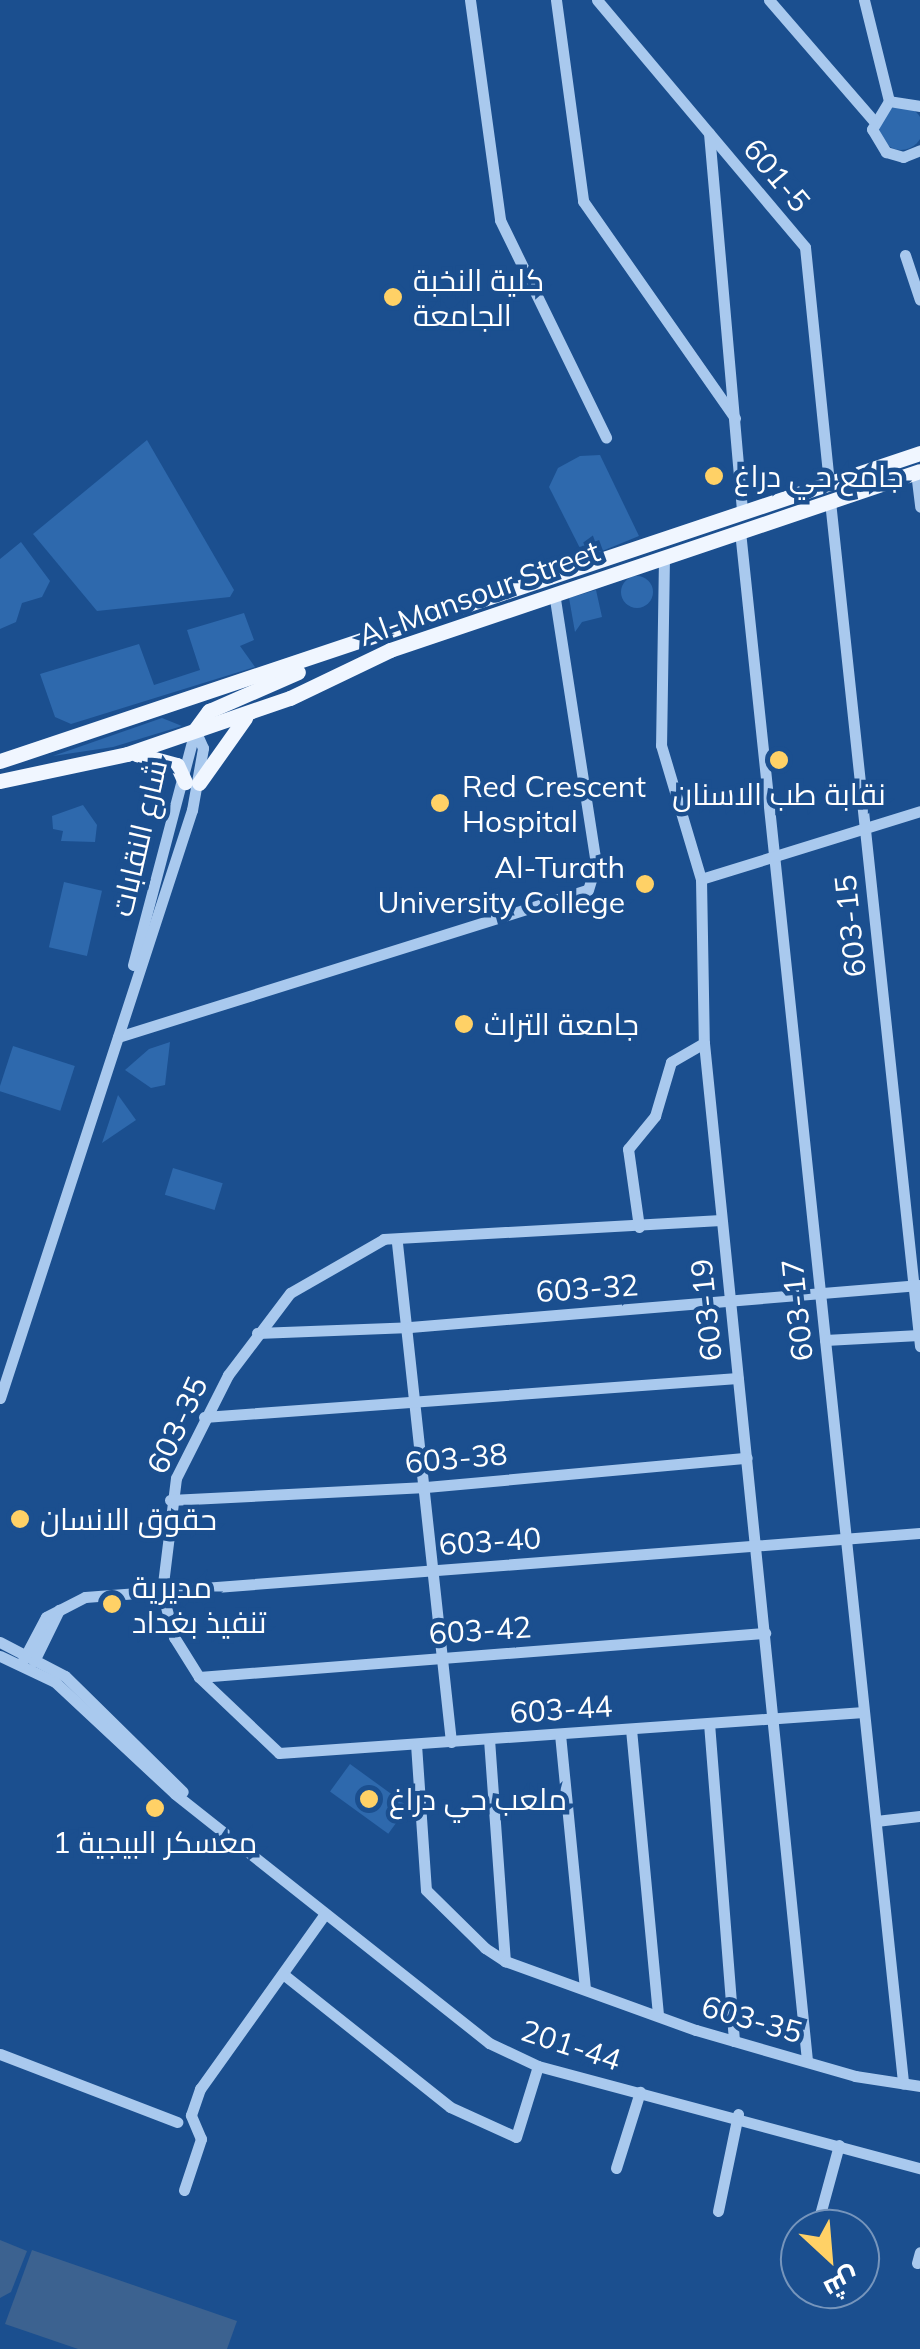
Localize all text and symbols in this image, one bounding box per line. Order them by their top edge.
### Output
street label: 601-5 [736,131,818,219]
place label: كلية النخبة الجامعة [413,262,544,332]
marker: كلية النخبة الجامعة [382,286,404,308]
place label: جامع حي دراغ [734,458,904,494]
marker: جامع حي دراغ [703,465,725,487]
street label: Al-Mansour Street [353,533,605,653]
marker: نقابة طب الاسنان [768,749,790,771]
street label: شارع النقابات [104,756,174,920]
place label: Red Crescent Hospital [462,768,646,838]
place label: نقابة طب الاسنان [672,776,886,812]
marker: Red Crescent Hospital [427,790,453,816]
place label: Al-Turath University College [378,849,625,920]
marker: Al-Turath University College [634,873,656,895]
street label: 603-15 [827,873,873,979]
place label: جامعة التراث [484,1006,639,1042]
marker: جامعة التراث [453,1013,475,1035]
street label: 603-19 [683,1257,729,1363]
street label: 603-17 [774,1257,820,1363]
street label: 603-32 [534,1266,640,1310]
street label: 603-35 [139,1371,215,1479]
street label: 603-38 [403,1436,509,1480]
place label: حقوق الانسان [40,1501,217,1537]
marker: حقوق الانسان [9,1508,31,1530]
street label: 603-40 [437,1519,543,1563]
place label: مديرية تنفيذ بغداد [132,1569,266,1640]
marker: مديرية تنفيذ بغداد [101,1593,123,1615]
street label: 603-42 [427,1608,533,1652]
street label: 603-44 [508,1687,614,1731]
place label: ملعب حي دراغ [389,1781,567,1817]
marker: ملعب حي دراغ [358,1788,380,1810]
marker: معسكر البيجية 1 [144,1797,166,1819]
place label: معسكر البيجية 1 [53,1824,257,1860]
street label: 603-35 [698,1988,806,2050]
street label: 201-44 [517,2012,625,2078]
north arrow [780,2209,880,2309]
text: ش [819,2261,866,2308]

